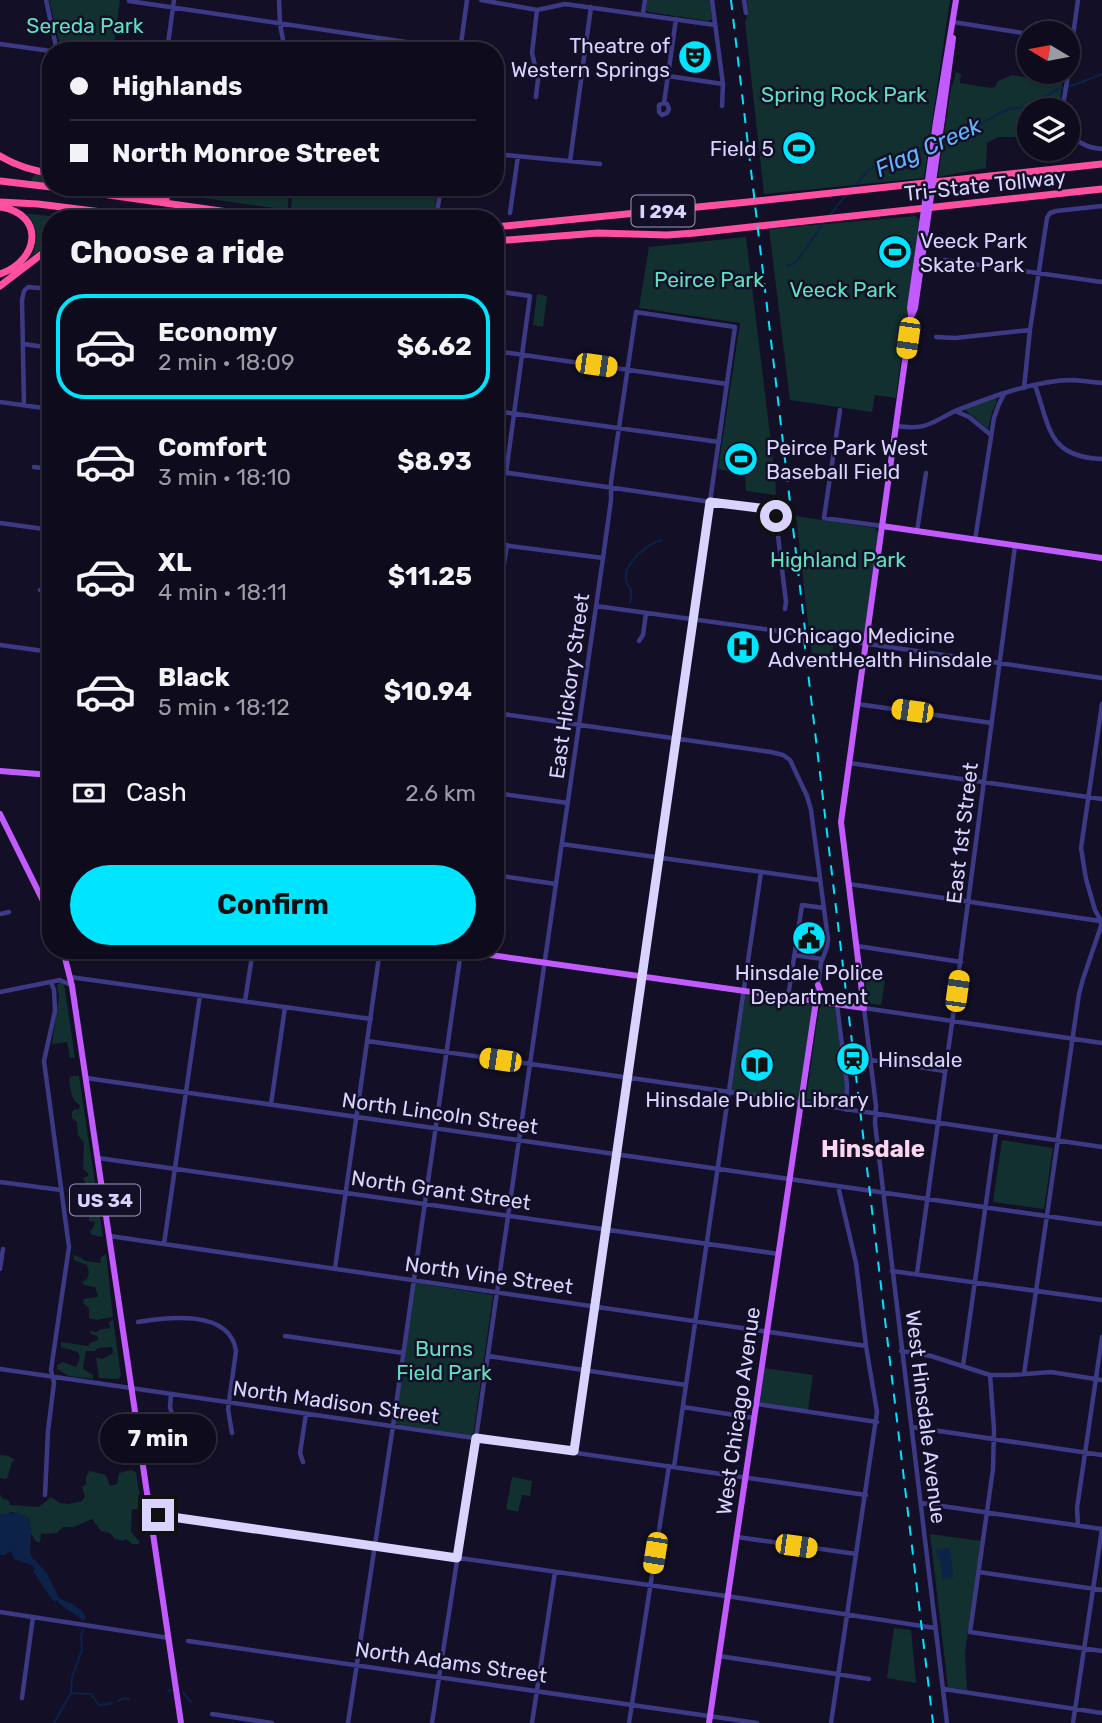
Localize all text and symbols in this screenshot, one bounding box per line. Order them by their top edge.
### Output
park label: Sereda Park [26,13,144,38]
north arrow [1017,21,1080,84]
map controls [1017,21,1080,161]
place label: Theatre of Western Springs [511,33,670,82]
theatre icon: Theatre of Western Springs [676,38,714,76]
text: Highlands [112,71,242,102]
park label: Spring Rock Park [761,82,927,107]
button: layers [1017,98,1080,161]
water label: Flag Creek [870,111,987,183]
sports icon: Field 5 [780,129,818,167]
place label: Field 5 [710,136,774,161]
text: North Monroe Street [112,138,380,169]
street label: Tri-State Tollway [903,164,1068,206]
road number: I 294 [632,196,694,226]
place label: Veeck Park Skate Park [920,228,1027,277]
text: Choose a ride [70,233,284,271]
sports icon: Veeck Park Skate Park [876,233,914,271]
park label: Peirce Park [654,267,764,292]
park label: Veeck Park [789,277,897,302]
icon: car [74,315,137,378]
car [895,316,922,360]
text: Economy [158,317,277,348]
text: $6.62 [397,331,472,362]
text: 2 min · 18:09 [158,348,295,376]
car [574,352,619,378]
icon: car [74,430,137,493]
text: Comfort [158,432,267,463]
place label: Peirce Park West Baseball Field [766,435,928,484]
sports icon: Peirce Park West Baseball Field [722,440,760,478]
text: $8.93 [397,446,472,477]
text: 3 min · 18:10 [158,463,291,491]
route start [760,500,792,532]
icon: car [74,545,137,608]
text: XL [158,547,191,578]
park label: Highland Park [770,547,906,572]
text: $11.25 [388,561,472,592]
text: 4 min · 18:11 [158,578,287,606]
street label: East Hickory Street [544,592,594,780]
place label: UChicago Medicine AdventHealth Hinsdale [768,623,992,672]
hospital icon: UChicago Medicine AdventHealth Hinsdale [724,628,762,666]
icon: car [74,660,137,723]
text: Black [158,662,230,693]
text: $10.94 [384,676,472,707]
text: 5 min · 18:12 [158,693,290,721]
car [890,698,935,724]
street label: East 1st Street [941,761,983,905]
icon: cash [70,774,108,812]
text: Cash [126,777,187,808]
text: 2.6 km [405,779,476,807]
button: Confirm [70,865,476,945]
public building icon: Hinsdale Police Department [790,919,828,957]
place label: Hinsdale Police Department [735,960,883,1009]
car [944,969,971,1013]
station icon: Hinsdale [834,1040,872,1078]
library icon: Hinsdale Public Library [738,1046,776,1084]
car [478,1047,523,1073]
place label: Hinsdale [878,1047,962,1072]
street label: North Lincoln Street [340,1087,540,1139]
place label: Hinsdale Public Library [645,1087,869,1112]
district label: Hinsdale [821,1135,925,1163]
street label: North Grant Street [350,1165,532,1215]
road number: US 34 [70,1184,140,1216]
street label: North Vine Street [403,1251,575,1299]
street label: West Chicago Avenue [711,1305,765,1517]
street label: West Hinsdale Avenue [901,1309,951,1525]
park label: Burns Field Park [396,1336,492,1385]
street label: North Madison Street [231,1375,441,1429]
callout: 7 min [100,1414,216,1462]
text: 7 min [128,1424,188,1452]
route end [142,1499,174,1531]
car [642,1531,669,1575]
car [774,1533,819,1559]
street label: North Adams Street [353,1636,549,1688]

